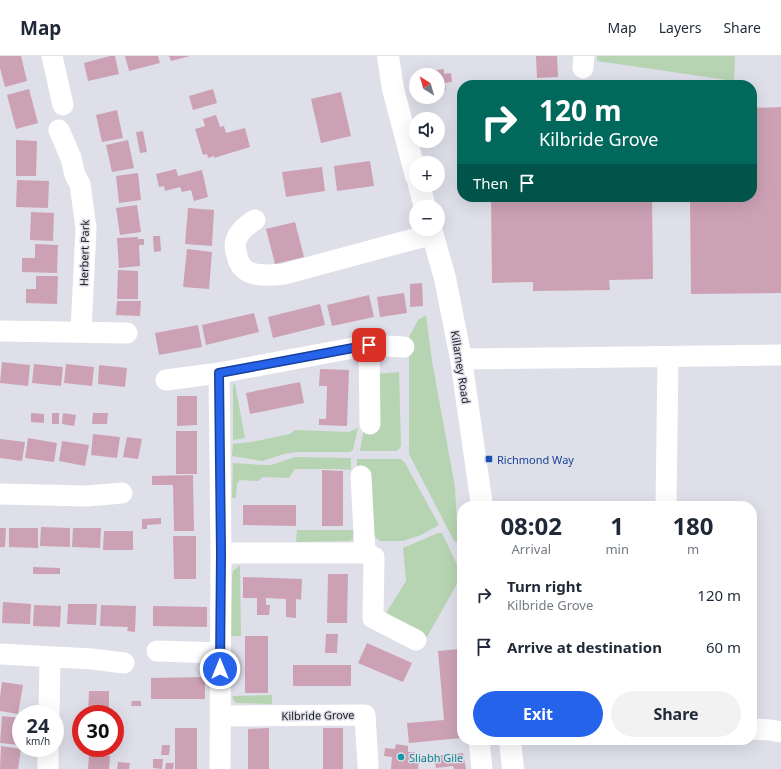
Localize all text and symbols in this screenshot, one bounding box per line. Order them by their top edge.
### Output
text: Map [20,15,61,41]
text: Map [608,18,637,37]
text: Layers [659,18,701,37]
text: Share [723,18,761,37]
north arrow [409,68,445,104]
map controls [409,68,445,236]
text: 120 m [539,91,622,129]
icon: right [473,96,525,148]
button: sound [409,112,445,148]
text: Kilbride Grove [539,127,658,151]
button: + [409,156,445,192]
icon: arrive [516,172,538,194]
text: Then [473,173,508,193]
button: − [409,200,445,236]
street label: Herbert Park [76,220,92,286]
pin [352,328,386,362]
street label: Killarney Road [448,329,474,405]
icon: arrive [358,334,380,356]
place label: Richmond Way [497,452,574,467]
marker: Richmond Way [484,454,494,464]
text: 08:02 [500,509,562,542]
text: 1 [610,509,624,542]
text: 180 [672,509,714,542]
text: Arrival [511,540,551,558]
text: min [605,540,629,558]
text: m [687,540,699,558]
text: Turn right [507,576,582,596]
icon: right [473,584,495,606]
text: 120 m [697,585,741,605]
text: Kilbride Grove [507,596,593,614]
icon: arrive [473,636,495,658]
text: Arrive at destination [507,637,662,657]
text: 60 m [706,637,741,657]
position arrow [199,648,241,690]
button: Exit [473,691,603,737]
button: Share [611,691,741,737]
speed limit sign: 30 [72,705,124,757]
street label: Kilbride Grove [281,707,355,723]
text: 24 [27,712,49,739]
text: km/h [26,734,50,748]
place label: Sliabh Gile [409,750,463,765]
marker: Sliabh Gile [396,752,406,762]

